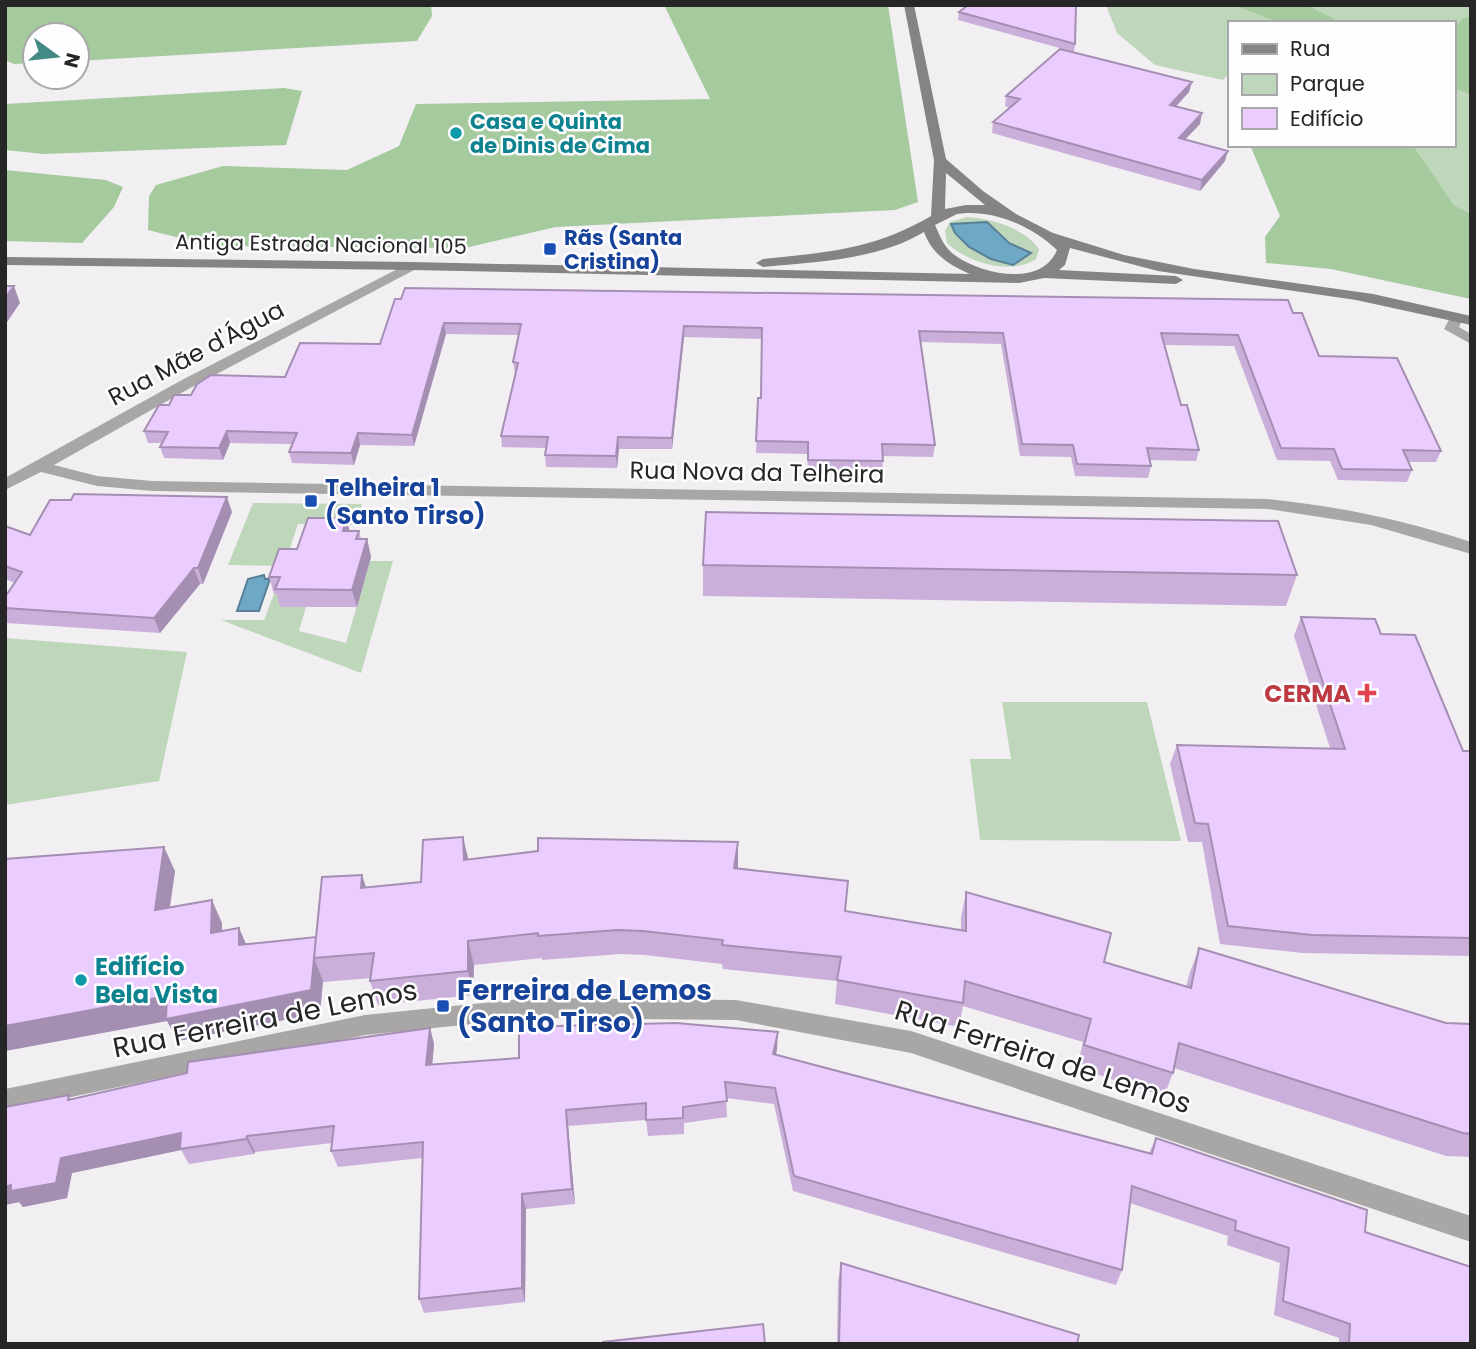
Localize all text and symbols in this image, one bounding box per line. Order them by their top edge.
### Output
north arrow [21,21,91,91]
legend [1228,21,1455,147]
text: Rua [1290,34,1330,63]
text: N [57,50,87,71]
text: Parque [1290,69,1365,98]
text: Edifício [1290,104,1364,133]
place label: Casa e Quinta de Dinis de Cima [470,107,650,160]
marker: Casa e Quinta de Dinis de Cima [448,125,464,141]
place label: Rãs (Santa Cristina) [564,223,682,276]
street label: Antiga Estrada Nacional 105 [175,227,467,261]
marker: Rãs (Santa Cristina) [542,241,558,257]
street label: Rua Mãe d'Água [102,293,290,413]
street label: Rua Nova da Telheira [629,453,885,491]
place label: Telheira 1 (Santo Tirso) [325,471,485,532]
marker: Telheira 1 (Santo Tirso) [303,493,319,509]
place label: CERMA [1264,677,1351,710]
marker: CERMA [1357,683,1377,703]
place label: Edifício Bela Vista [95,950,218,1011]
street label: Rua Ferreira de Lemos [109,970,421,1068]
place label: Ferreira de Lemos (Santo Tirso) [457,971,712,1042]
marker: Edifício Bela Vista [73,972,89,988]
street label: Rua Ferreira de Lemos [890,991,1196,1123]
marker: Ferreira de Lemos (Santo Tirso) [435,998,451,1014]

